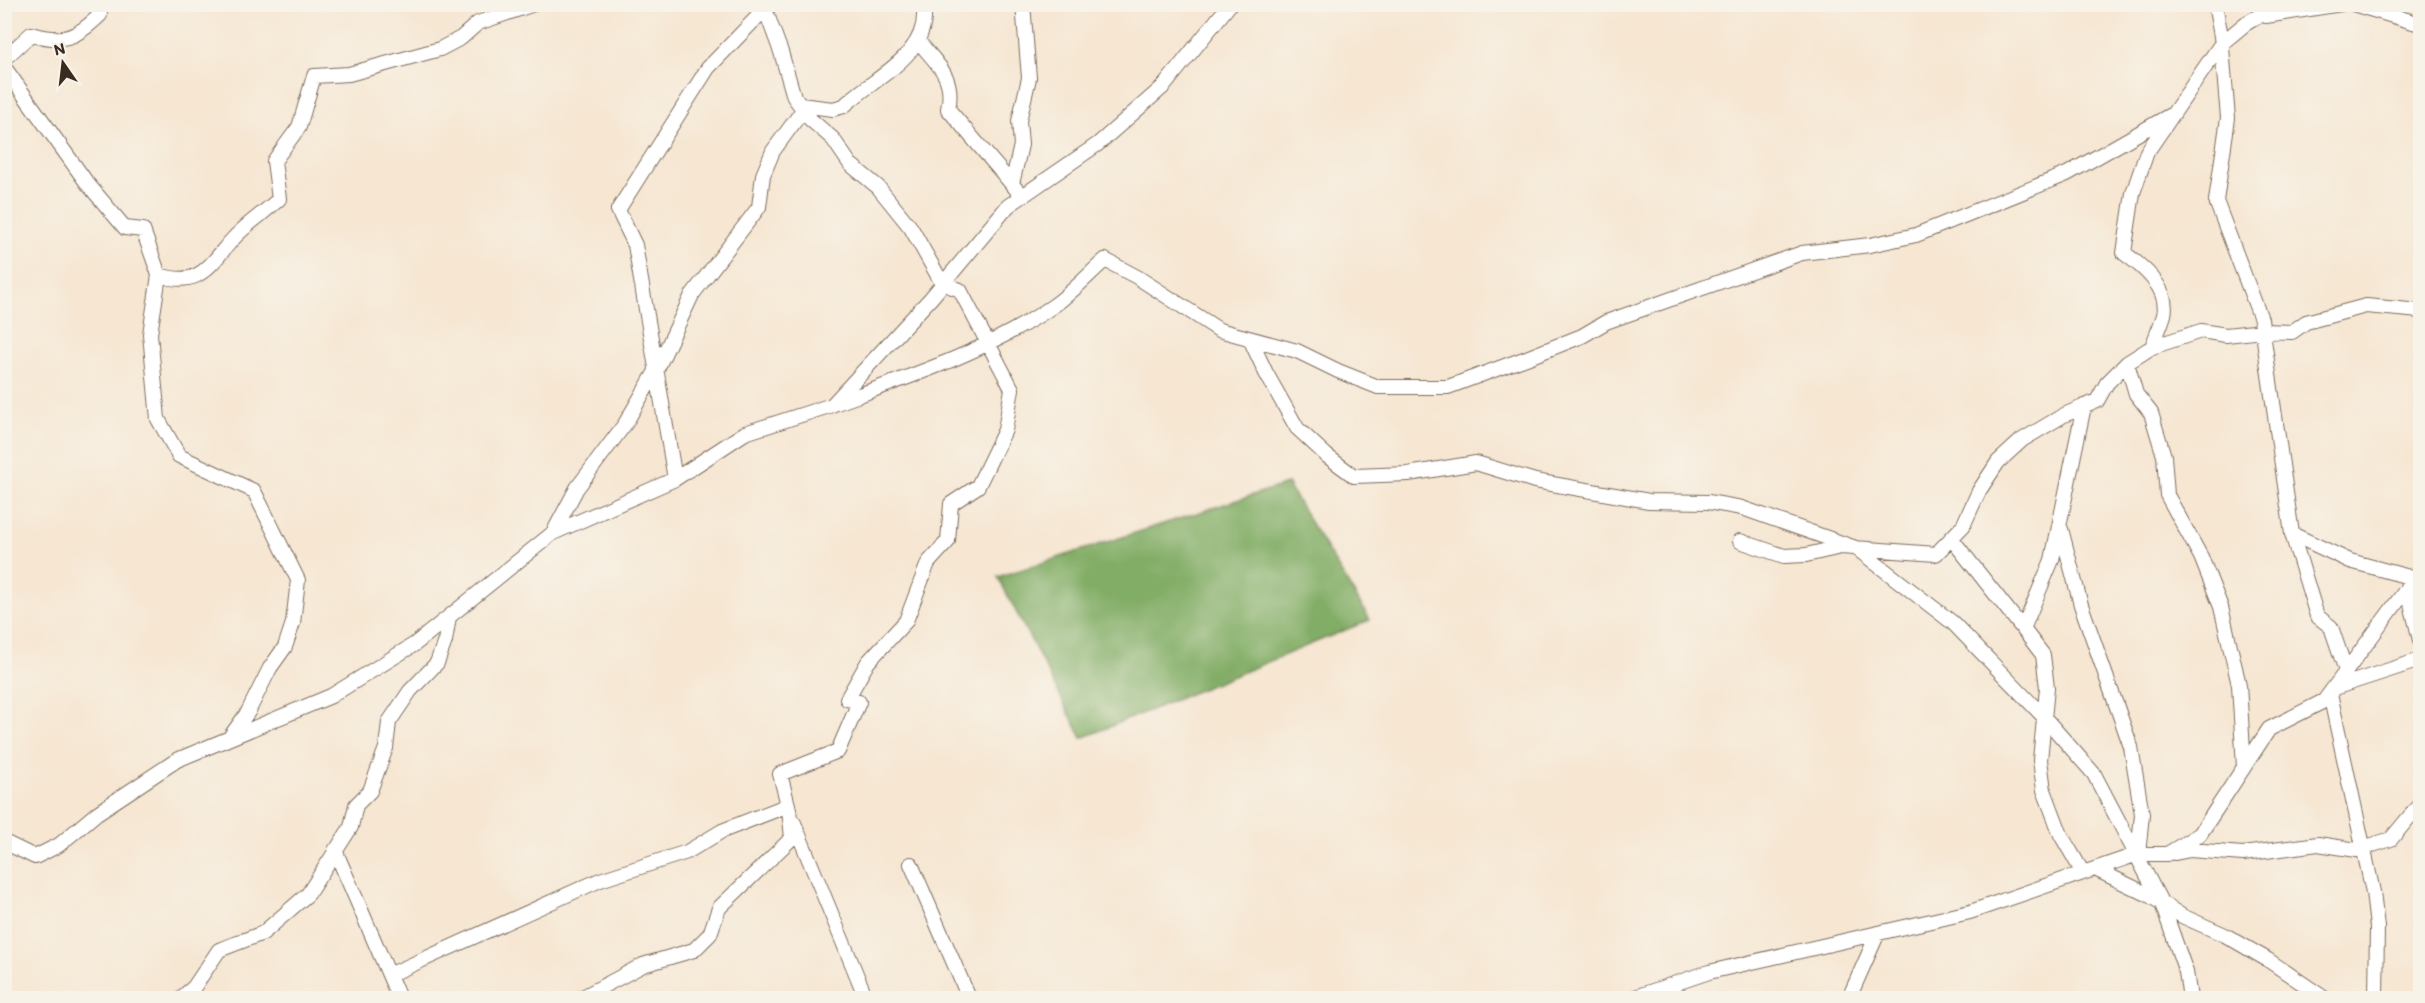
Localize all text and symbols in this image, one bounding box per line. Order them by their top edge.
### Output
north arrow [33,33,93,93]
text: N [52,38,67,59]

